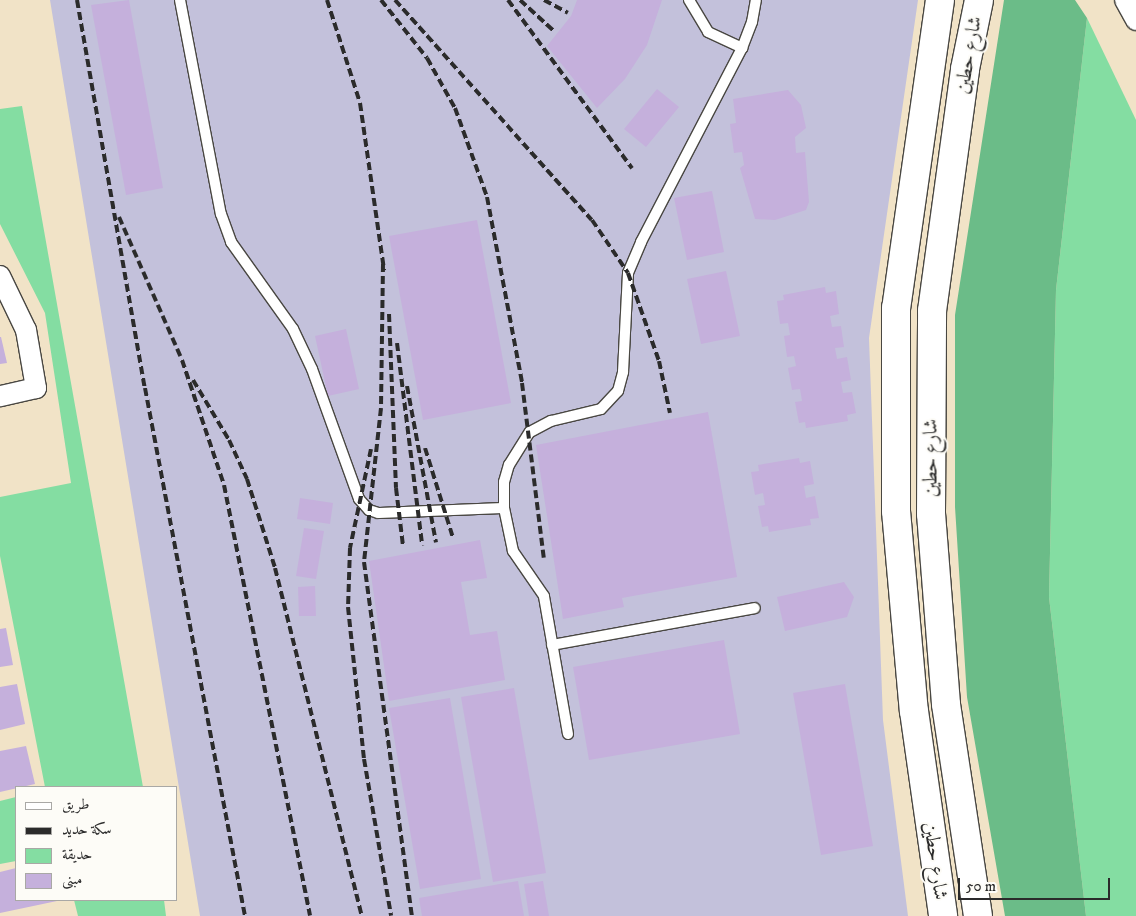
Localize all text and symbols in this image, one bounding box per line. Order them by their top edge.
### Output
street label: شارع حطين [950,14,988,96]
street label: شارع حطين [919,419,943,497]
legend [15,786,178,901]
text: طريق [62,795,89,814]
text: سكة حديد [62,820,112,839]
street label: شارع حطين [918,821,952,901]
text: حديقة [62,845,92,864]
scale bar [961,868,1114,900]
text: مبنى [62,870,82,889]
text: 50 m [966,877,996,896]

